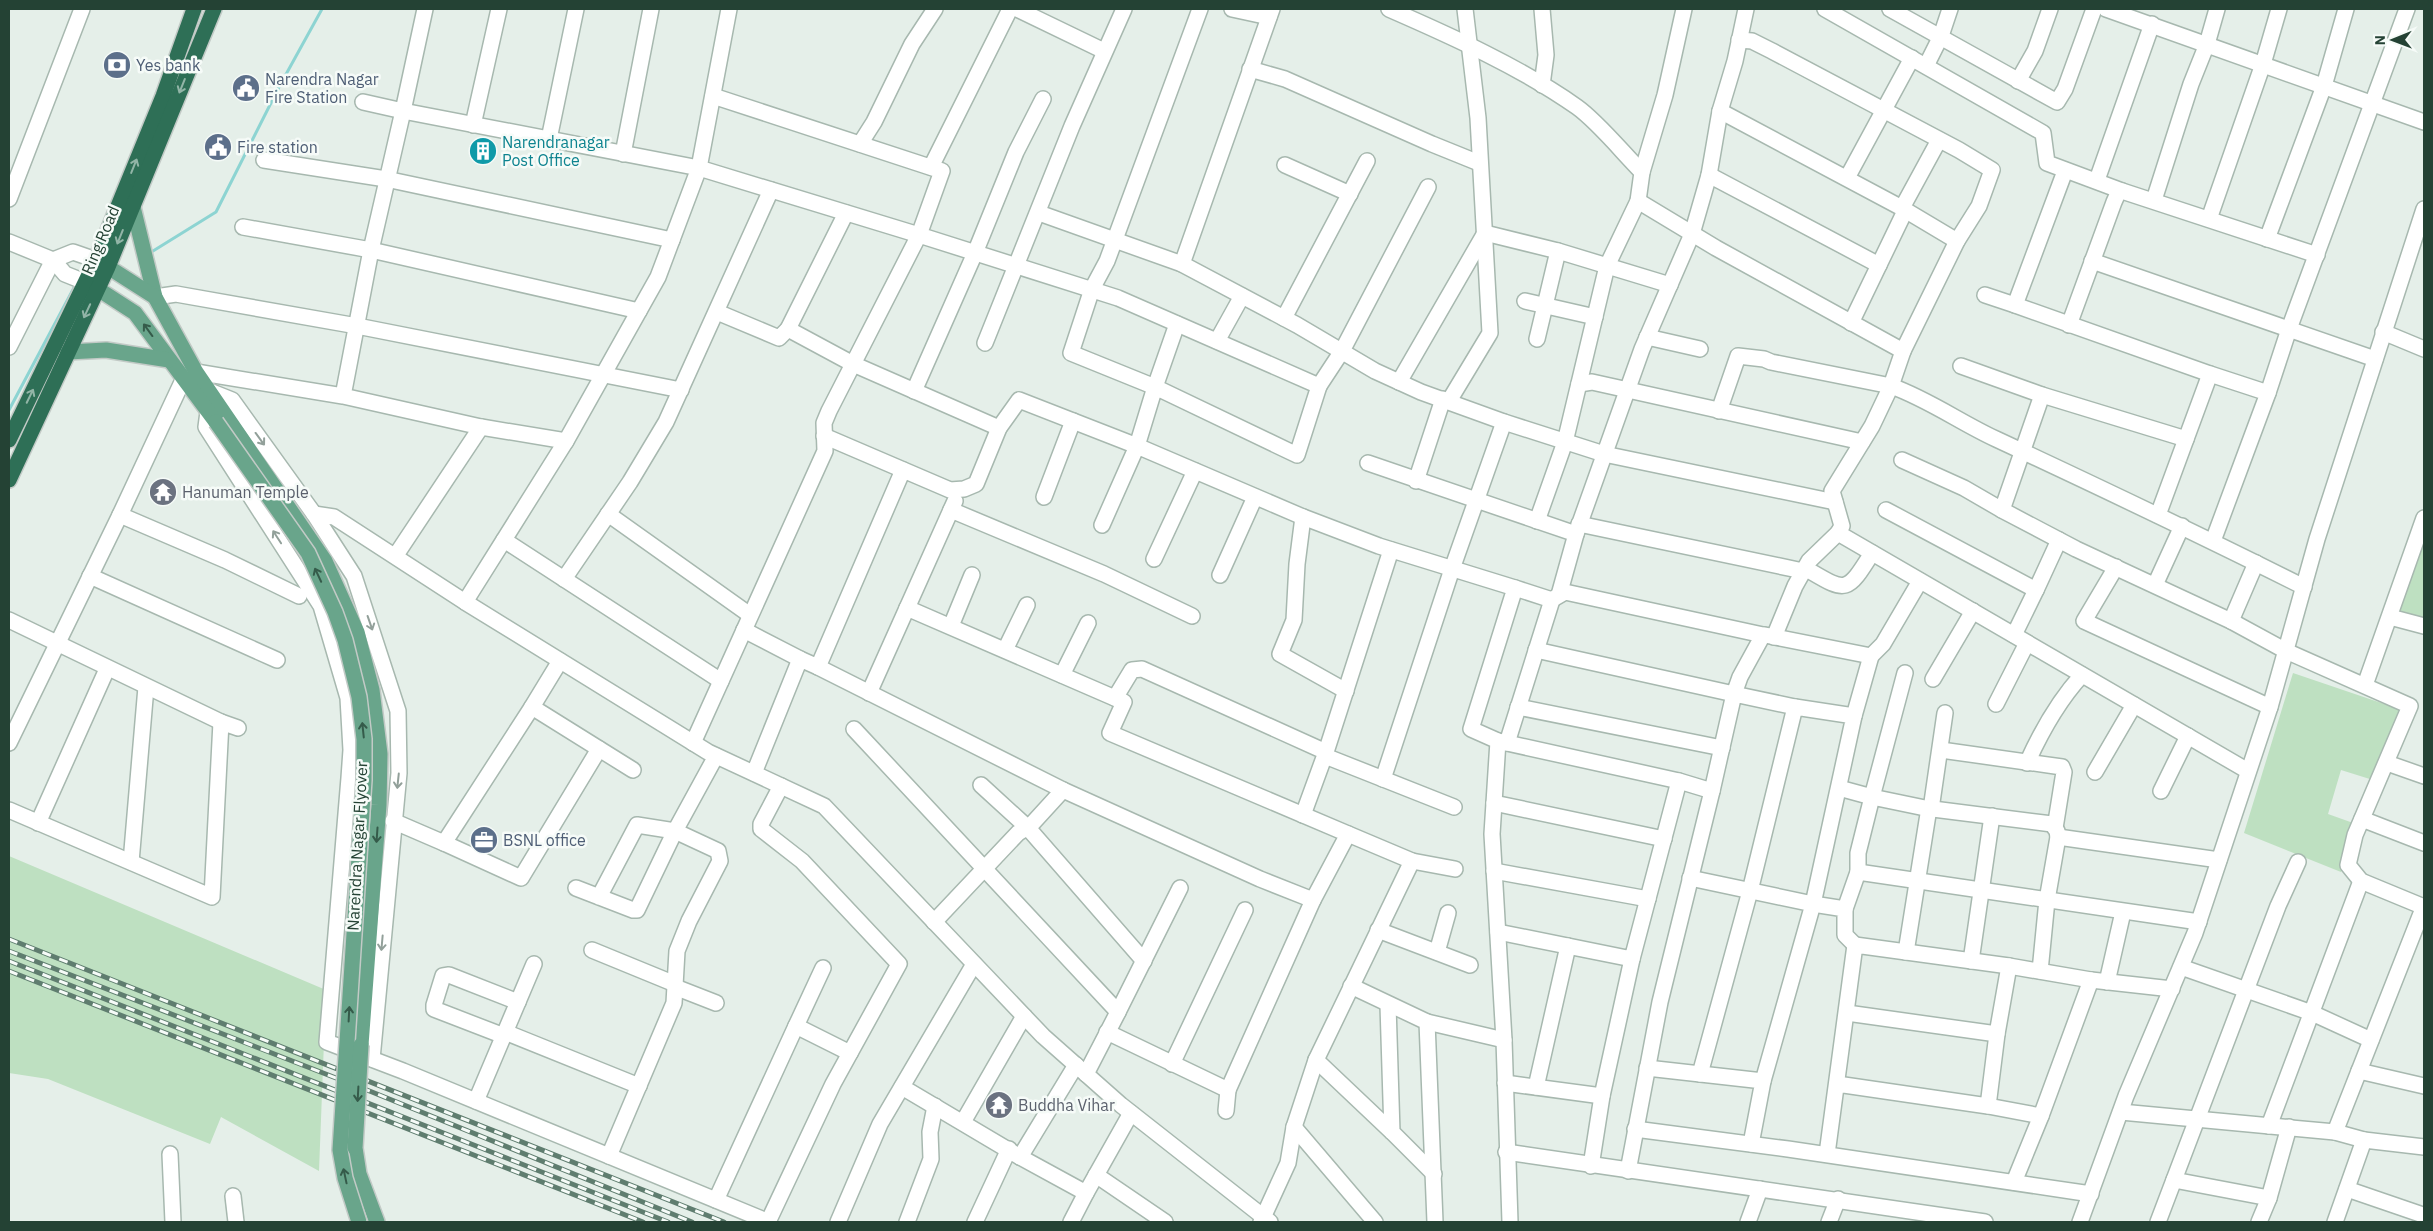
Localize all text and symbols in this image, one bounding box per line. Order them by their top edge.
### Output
north arrow [2368,15,2418,65]
text: N [2371,35,2389,45]
bank icon: Yes bank [102,50,132,80]
place label: Yes bank [136,55,201,75]
place label: Narendra Nagar Fire Station [265,69,379,107]
public building icon: Narendra Nagar Fire Station [231,73,261,103]
one-way arrow [177,78,186,93]
public building icon: Fire station [203,132,233,162]
place label: Narendranagar Post Office [502,132,610,170]
building icon: Narendranagar Post Office [468,136,498,166]
place label: Fire station [237,137,318,157]
one-way arrow [130,159,139,174]
street label: Ring Road [77,203,123,277]
one-way arrow [115,229,125,244]
one-way arrow [82,303,92,318]
one-way arrow [143,324,153,338]
one-way arrow [25,389,35,404]
one-way arrow [255,432,265,446]
temple icon: Hanuman Temple [148,477,178,507]
place label: Hanuman Temple [182,482,309,502]
one-way arrow [271,530,281,544]
one-way arrow [312,568,322,583]
one-way arrow [366,614,375,630]
one-way arrow [358,722,368,738]
street label: Narendra Nagar Flyover [343,761,371,931]
one-way arrow [393,773,403,789]
office icon: BSNL office [469,825,499,855]
one-way arrow [372,827,382,843]
place label: BSNL office [503,830,586,850]
one-way arrow [377,934,387,950]
one-way arrow [345,1007,354,1023]
one-way arrow [354,1086,363,1102]
temple icon: Buddha Vihar [984,1090,1014,1120]
place label: Buddha Vihar [1018,1095,1115,1115]
one-way arrow [339,1168,349,1184]

